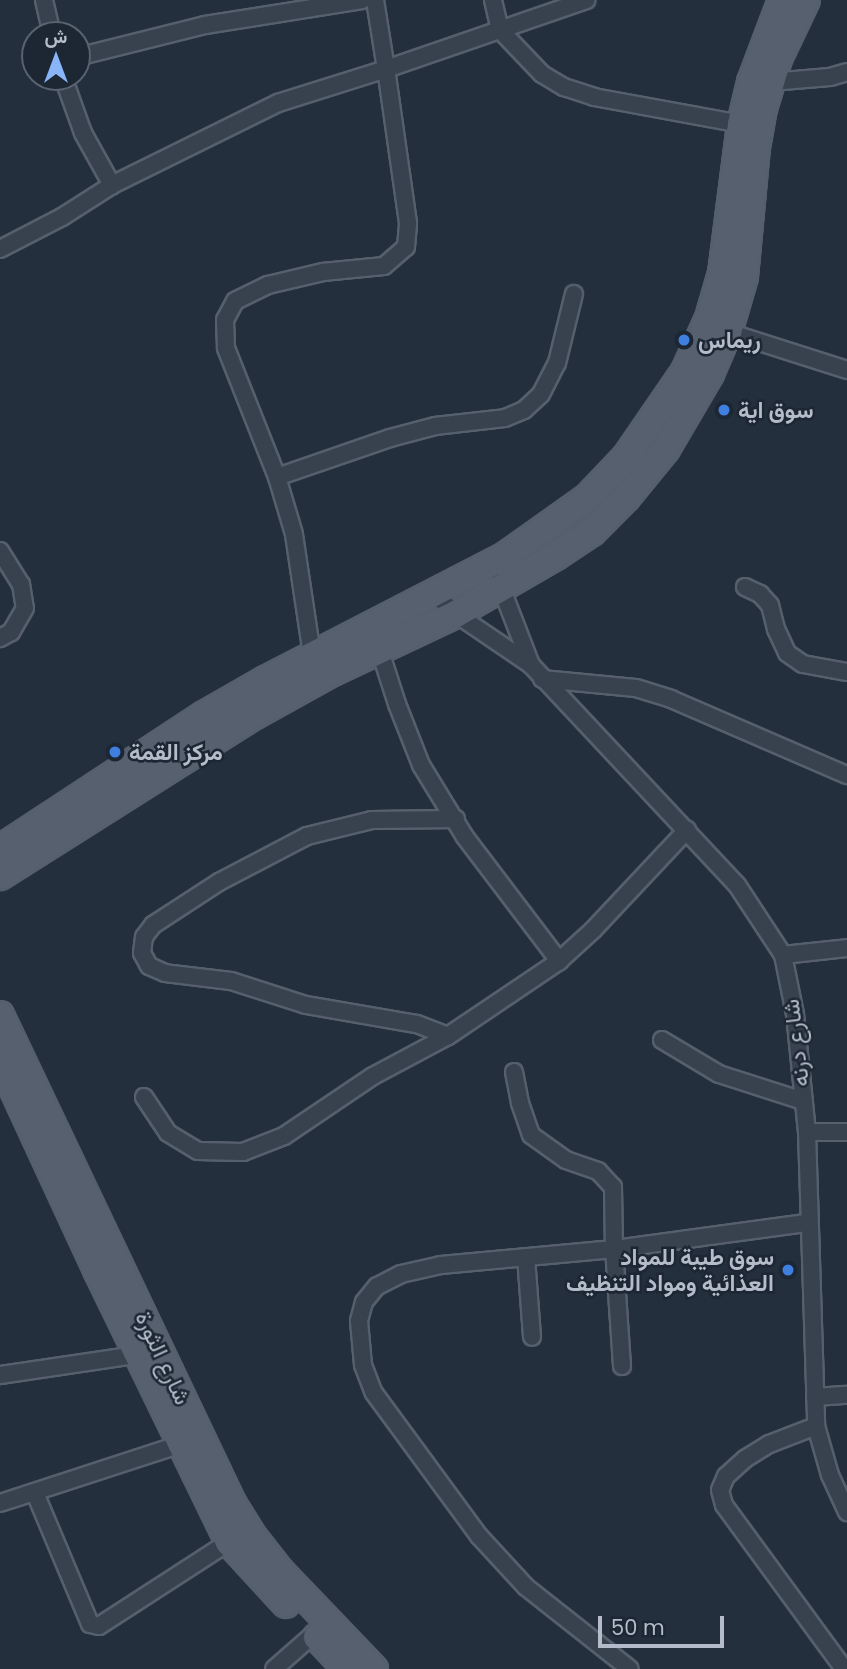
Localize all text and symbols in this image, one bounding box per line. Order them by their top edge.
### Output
north arrow [21,21,91,91]
text: ش [45,23,67,50]
place label: ريماس [698,326,761,354]
marker: ريماس [676,332,692,348]
place label: سوق اية [738,396,814,424]
marker: سوق اية [716,402,732,418]
place label: مركز القمة [129,738,223,766]
marker: مركز القمة [107,744,123,760]
street label: شارع درنه [777,998,815,1088]
place label: سوق طيبة للمواد العذائية ومواد التنظيف [566,1243,774,1297]
marker: سوق طيبة للمواد العذائية ومواد التنظيف [780,1262,796,1278]
street label: شارع الثورة [129,1307,197,1409]
scale bar [602,1602,728,1646]
text: 50 m [611,1613,665,1642]

